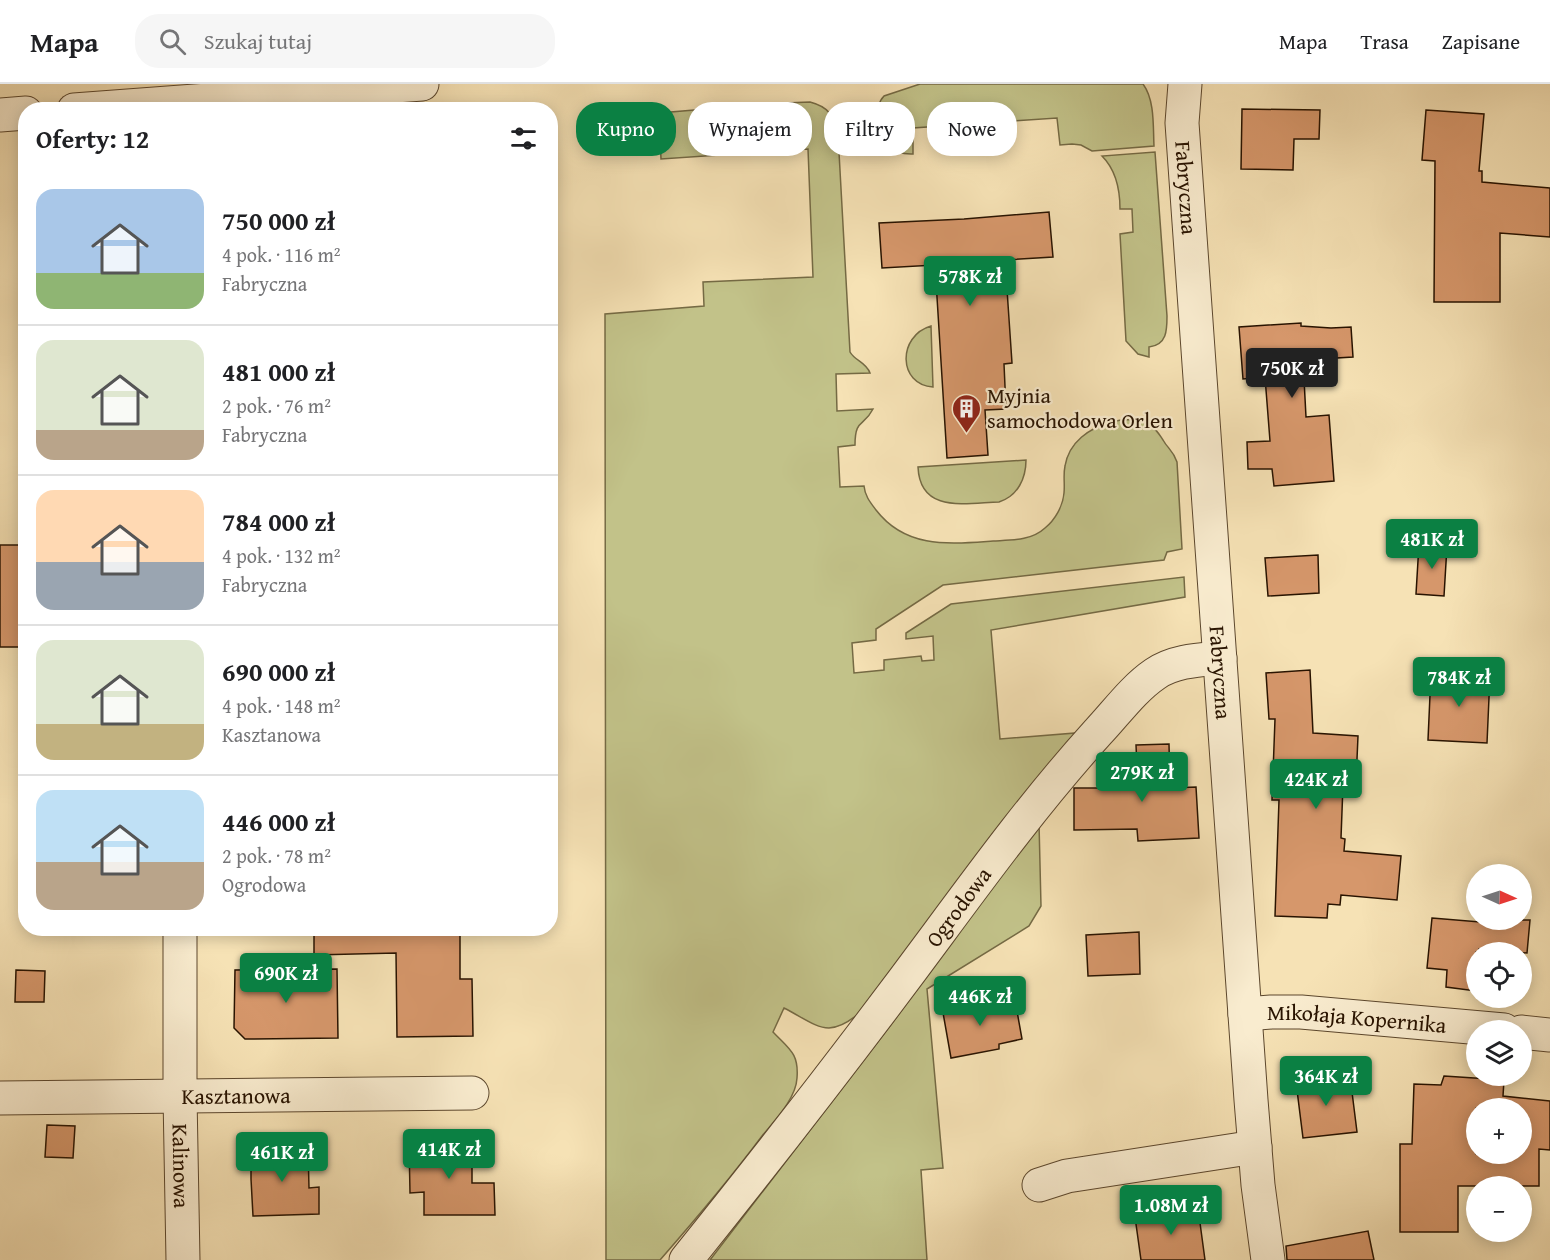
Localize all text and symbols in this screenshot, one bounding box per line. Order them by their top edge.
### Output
search box [135,14,555,68]
text: Mapa [30,21,99,62]
icon: search [156,25,189,58]
text: Szukaj tutaj [204,25,312,57]
text: Mapa [1279,26,1327,57]
text: Trasa [1360,26,1409,57]
text: Zapisane [1442,26,1520,57]
chip: Kupno [576,102,676,156]
chip: Wynajem [688,102,812,156]
chip: Filtry [824,102,915,156]
chip: Nowe [927,102,1017,156]
text: Oferty: 12 [36,119,149,158]
icon: filters [507,122,540,155]
street label: Fabryczna [1167,140,1206,236]
text: 750 000 zł [222,201,335,240]
icon: home [84,213,156,285]
text: 4 pok. · 116 m² [222,240,341,269]
pin: 578K zł [915,256,1025,307]
text: 578K zł [938,261,1002,290]
text: Fabryczna [222,269,307,298]
pin: 750K zł [1237,348,1347,399]
text: 481 000 zł [222,352,335,391]
text: 750K zł [1260,353,1324,382]
icon: home [84,364,156,436]
place label: Myjnia samochodowa Orlen [987,379,1173,436]
text: 2 pok. · 76 m² [222,391,331,420]
building icon: Myjnia samochodowa Orlen [950,392,982,434]
text: Fabryczna [222,420,307,449]
text: 784 000 zł [222,502,335,541]
icon: home [84,514,156,586]
pin: 481K zł [1377,519,1487,570]
text: 481K zł [1400,524,1464,553]
text: 4 pok. · 132 m² [222,541,341,570]
text: Fabryczna [222,570,307,599]
street label: Fabryczna [1202,625,1240,721]
text: 690 000 zł [222,652,335,691]
pin: 784K zł [1404,657,1514,708]
text: 784K zł [1427,662,1491,691]
icon: home [84,664,156,736]
text: 4 pok. · 148 m² [222,691,341,720]
text: Kasztanowa [222,720,321,749]
pin: 279K zł [1087,752,1197,803]
text: 279K zł [1110,757,1174,786]
pin: 424K zł [1261,759,1371,810]
text: 424K zł [1284,764,1348,793]
text: 446 000 zł [222,802,335,841]
icon: home [84,814,156,886]
text: 2 pok. · 78 m² [222,841,331,870]
street label: Ogrodowa [918,860,999,953]
north arrow [1466,864,1532,930]
map controls [1466,864,1532,1242]
text: Ogrodowa [222,870,306,899]
button: locate [1466,942,1532,1008]
pin: 690K zł [231,953,341,1004]
text: 690K zł [254,958,318,987]
pin: 446K zł [925,976,1035,1027]
text: 446K zł [948,981,1012,1010]
street label: Mikołaja Kopernika [1267,996,1448,1041]
button: layers [1466,1020,1532,1086]
pin: 364K zł [1271,1056,1381,1107]
text: 364K zł [1294,1061,1358,1090]
street label: Kasztanowa [181,1079,291,1112]
button: + [1466,1098,1532,1164]
street label: Kalinowa [165,1123,198,1209]
pin: 414K zł [394,1129,504,1180]
pin: 461K zł [227,1132,337,1183]
text: 414K zł [417,1134,481,1163]
text: 461K zł [250,1137,314,1166]
button: − [1466,1176,1532,1242]
pin: 1.08M zł [1109,1185,1233,1236]
text: 1.08M zł [1134,1190,1208,1219]

